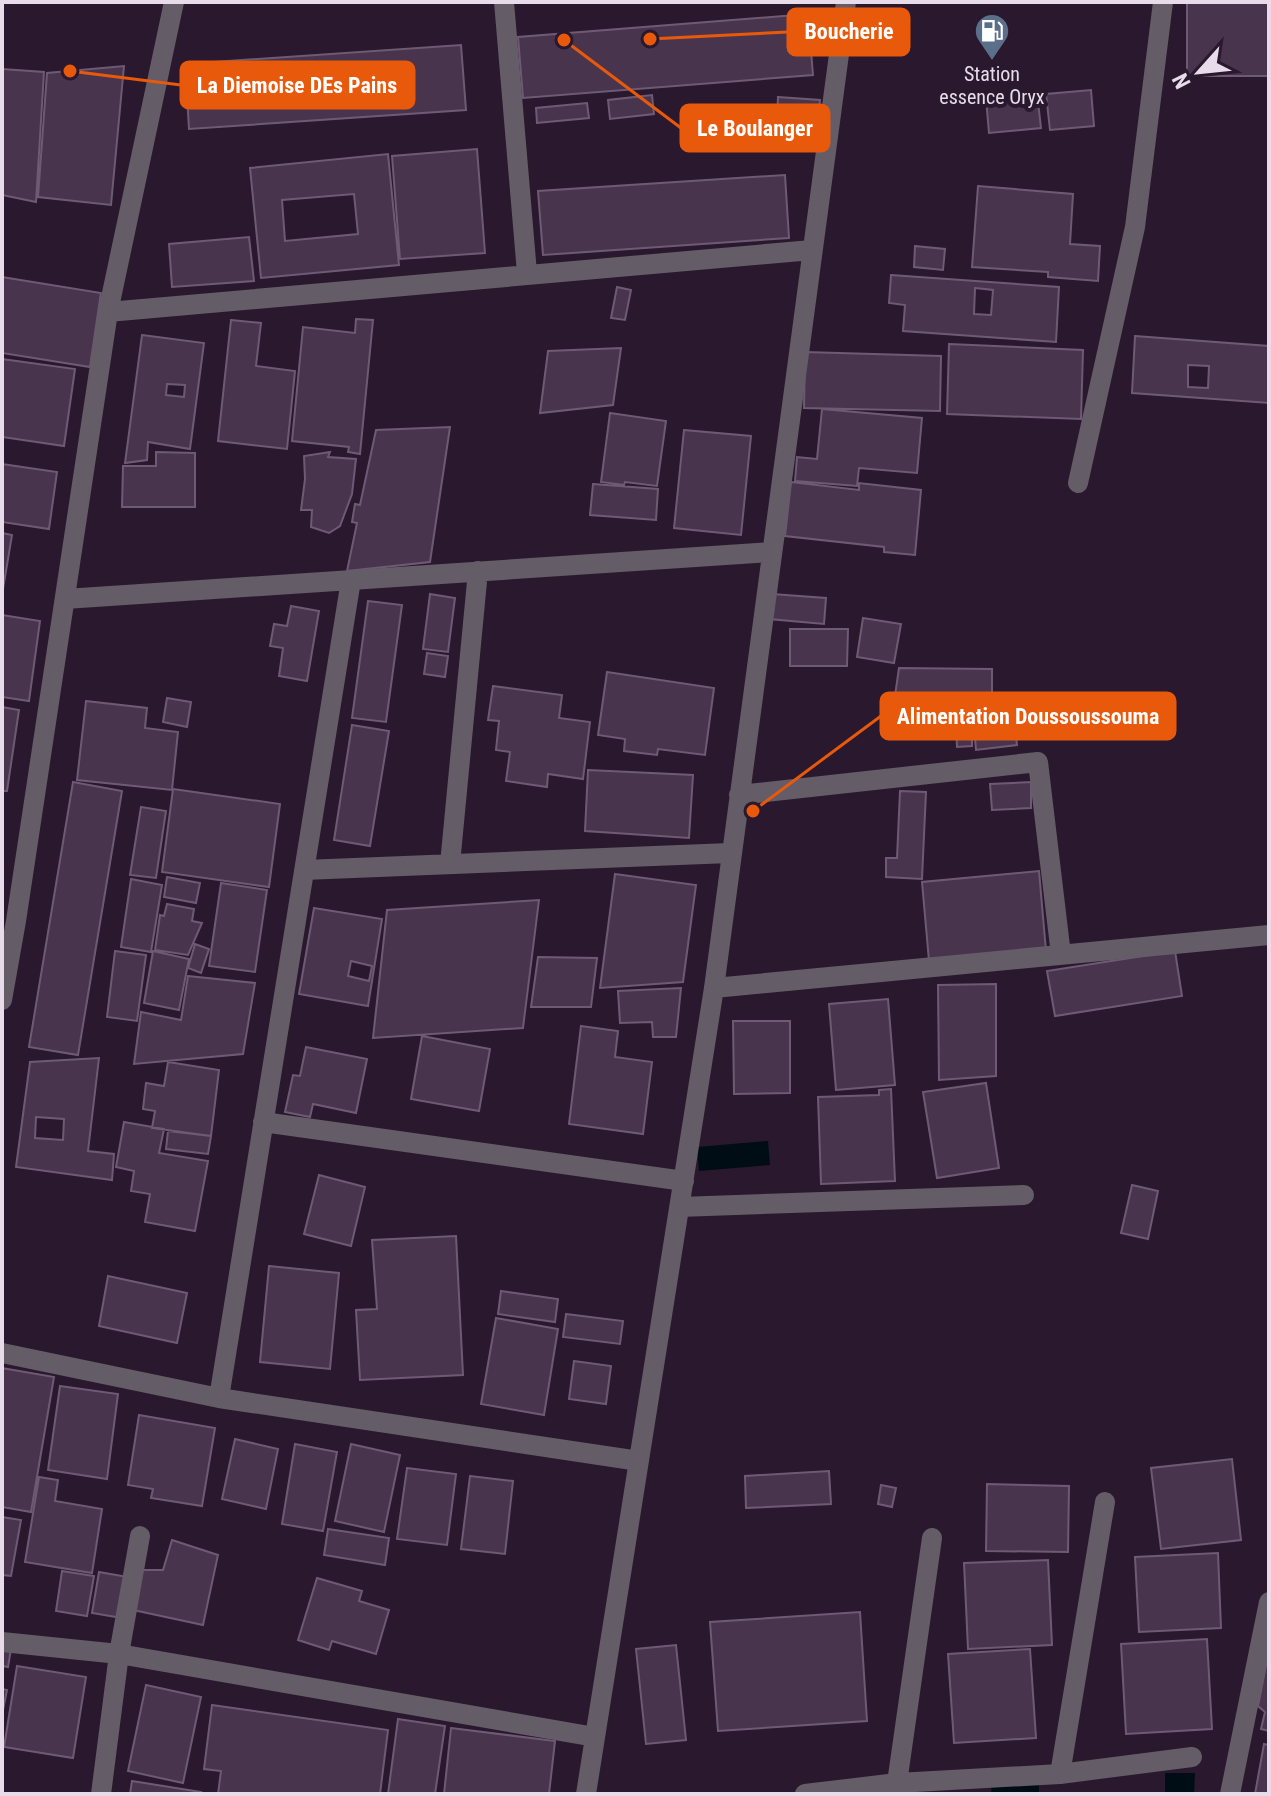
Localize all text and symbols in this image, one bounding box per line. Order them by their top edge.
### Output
callout: Boucherie [788,9,909,55]
fuel station icon: Station essence Oryx [973,12,1011,62]
text: Boucherie [805,19,893,44]
north arrow [1159,32,1239,112]
callout: La Diemoise DEs Pains [181,62,414,108]
place label: Station essence Oryx [939,62,1045,109]
text: N [1167,69,1196,93]
text: La Diemoise DEs Pains [197,73,397,98]
callout: Le Boulanger [681,105,829,151]
text: Le Boulanger [697,116,813,141]
callout: Alimentation Doussoussouma [881,693,1175,739]
text: Alimentation Doussoussouma [897,704,1159,729]

